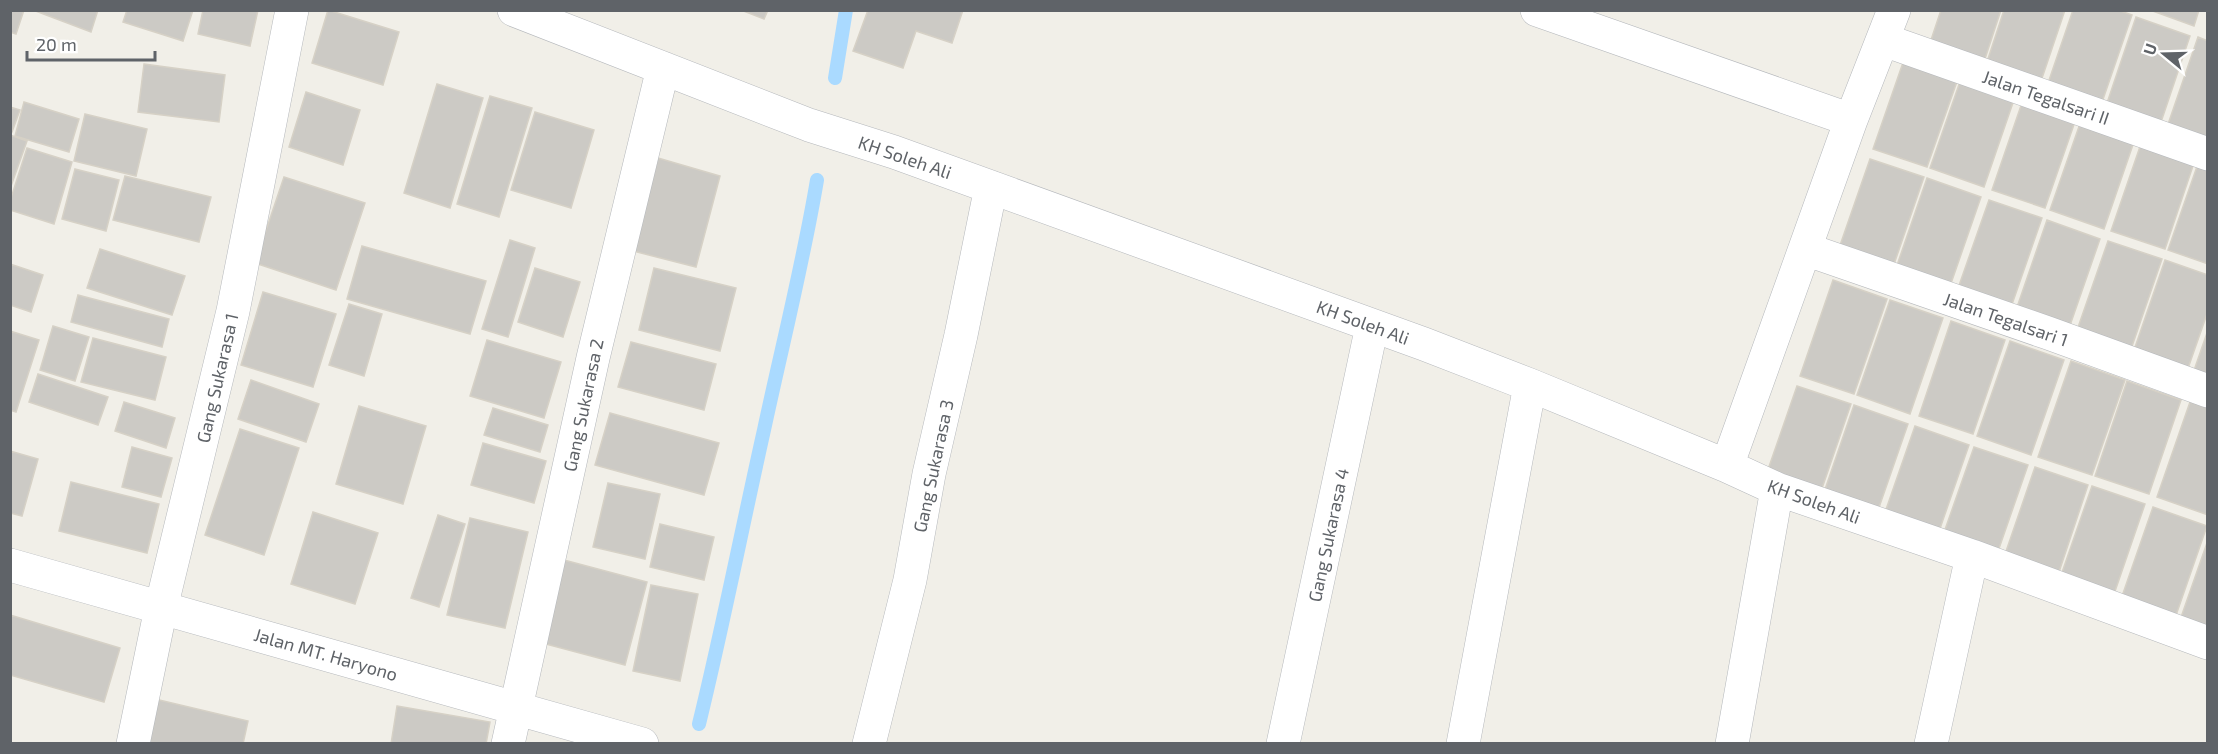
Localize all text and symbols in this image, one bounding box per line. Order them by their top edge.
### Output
scale bar [27,24,154,62]
north arrow [2134,24,2194,84]
text: 20 m [36,33,77,55]
text: U [2139,41,2160,57]
street label: Jalan Tegalsari II [1980,65,2112,129]
street label: KH Soleh Ali [856,131,954,183]
street label: Jalan Tegalsari 1 [1941,287,2071,351]
street label: KH Soleh Ali [1314,295,1412,349]
street label: Gang Sukarasa 1 [191,311,243,445]
street label: Gang Sukarasa 2 [558,337,608,473]
street label: Gang Sukarasa 3 [908,398,958,534]
street label: Gang Sukarasa 4 [1303,466,1353,604]
street label: KH Soleh Ali [1765,474,1863,528]
street label: Jalan MT. Haryono [252,623,400,685]

